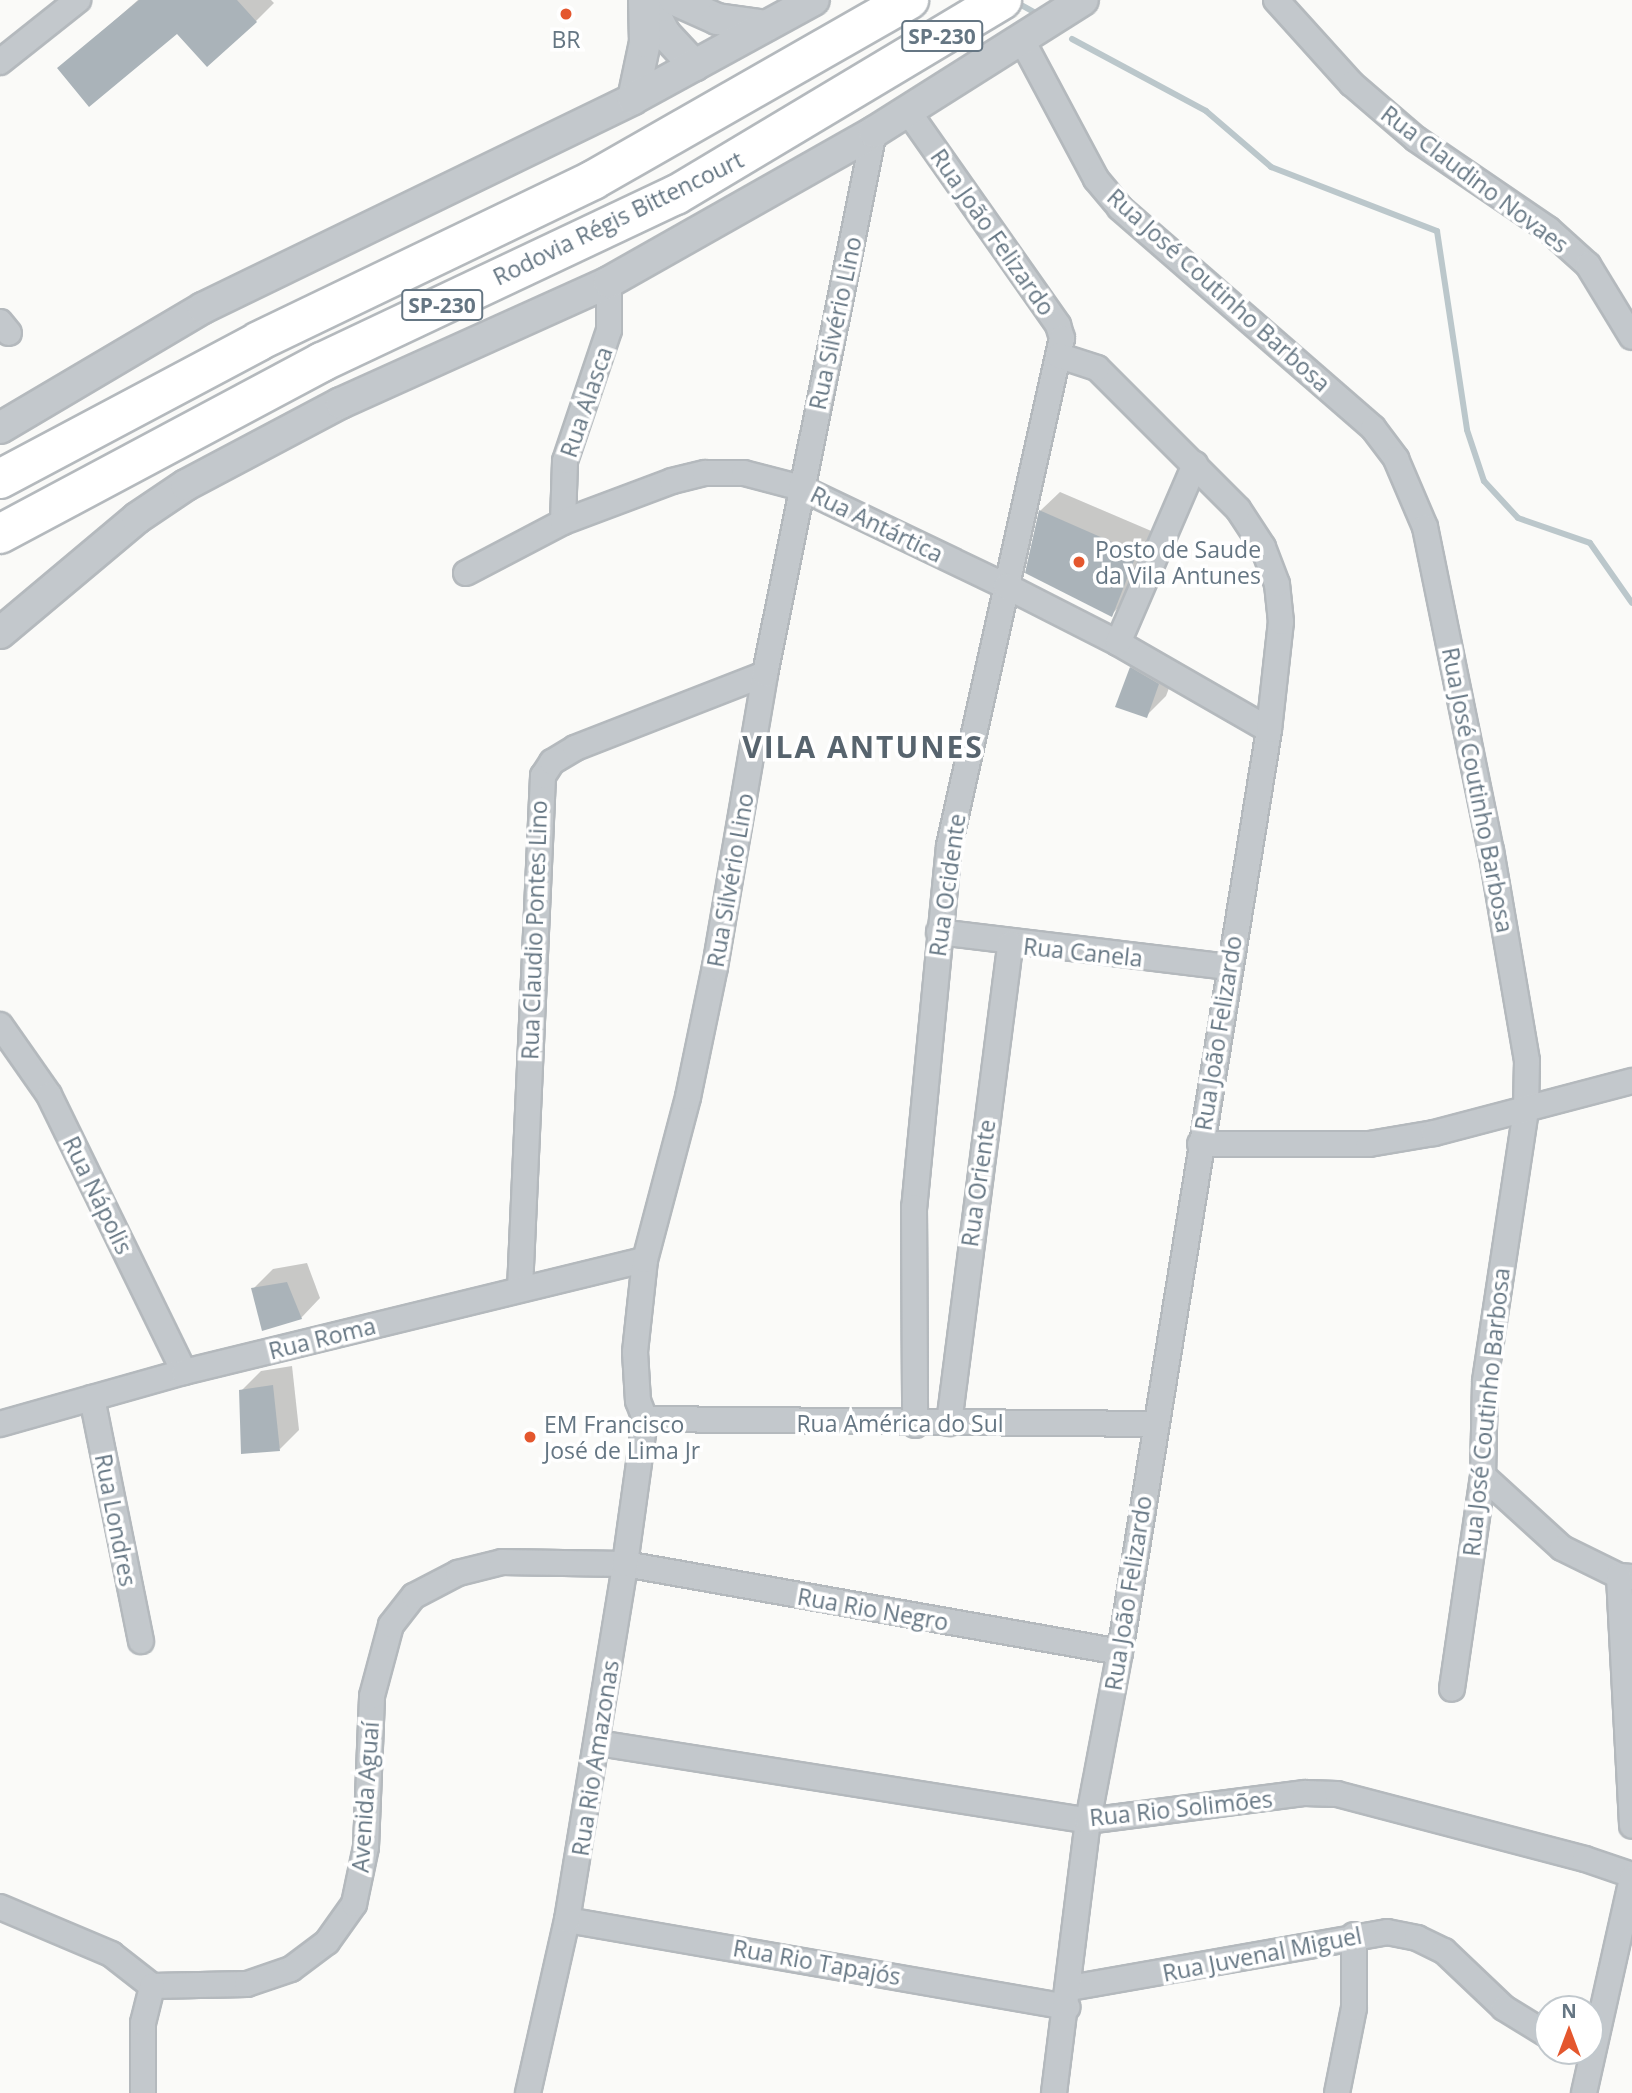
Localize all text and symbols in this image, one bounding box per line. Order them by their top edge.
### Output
marker: BR [558,6,574,22]
road number: SP-230 [900,19,984,54]
place label: BR [551,25,581,53]
street label: Rua Claudino Novaes [1376,100,1574,258]
street label: Rua João Felizardo [925,143,1061,321]
street label: Rodovia Régis Bittencourt [488,145,748,291]
street label: Rua José Coutinho Barbosa [1102,183,1336,397]
street label: Rua Silvério Lino [803,234,867,412]
road number: SP-230 [400,288,484,322]
street label: Rua Alasca [554,343,618,461]
street label: Rua Antártica [806,480,948,568]
place label: Posto de Saude da Vila Antunes [1095,535,1261,589]
marker: Posto de Saude da Vila Antunes [1069,552,1089,572]
street label: Rua José Coutinho Barbosa [1437,645,1519,935]
district label: VILA ANTUNES [744,729,982,765]
street label: Rua Silvério Lino [701,791,759,969]
street label: Rua Claudio Pontes Lino [516,800,552,1060]
street label: Rua Ocidente [923,812,971,958]
street label: Rua Canela [1022,932,1144,972]
street label: Rua João Felizardo [1189,934,1247,1132]
street label: Rua Oriente [955,1118,1001,1248]
street label: Rua Nápolis [58,1132,138,1258]
street label: Rua José Coutinho Barbosa [1457,1266,1515,1558]
street label: Rua Roma [266,1311,378,1365]
street label: Rua América do Sul [796,1409,1004,1437]
place label: EM Francisco José de Lima Jr [544,1410,700,1464]
marker: EM Francisco José de Lima Jr [522,1429,538,1445]
street label: Rua Londres [90,1451,142,1589]
street label: Rua João Felizardo [1099,1494,1157,1692]
street label: Rua Rio Negro [795,1582,951,1636]
street label: Rua Rio Amazonas [566,1658,624,1858]
street label: Avenida Aguaí [346,1721,384,1873]
street label: Rua Rio Solimões [1088,1785,1274,1831]
street label: Rua Juvenal Miguel [1160,1921,1364,1987]
street label: Rua Rio Tapajós [731,1934,903,1990]
north arrow [1534,1995,1604,2065]
text: N [1561,1998,1577,2024]

